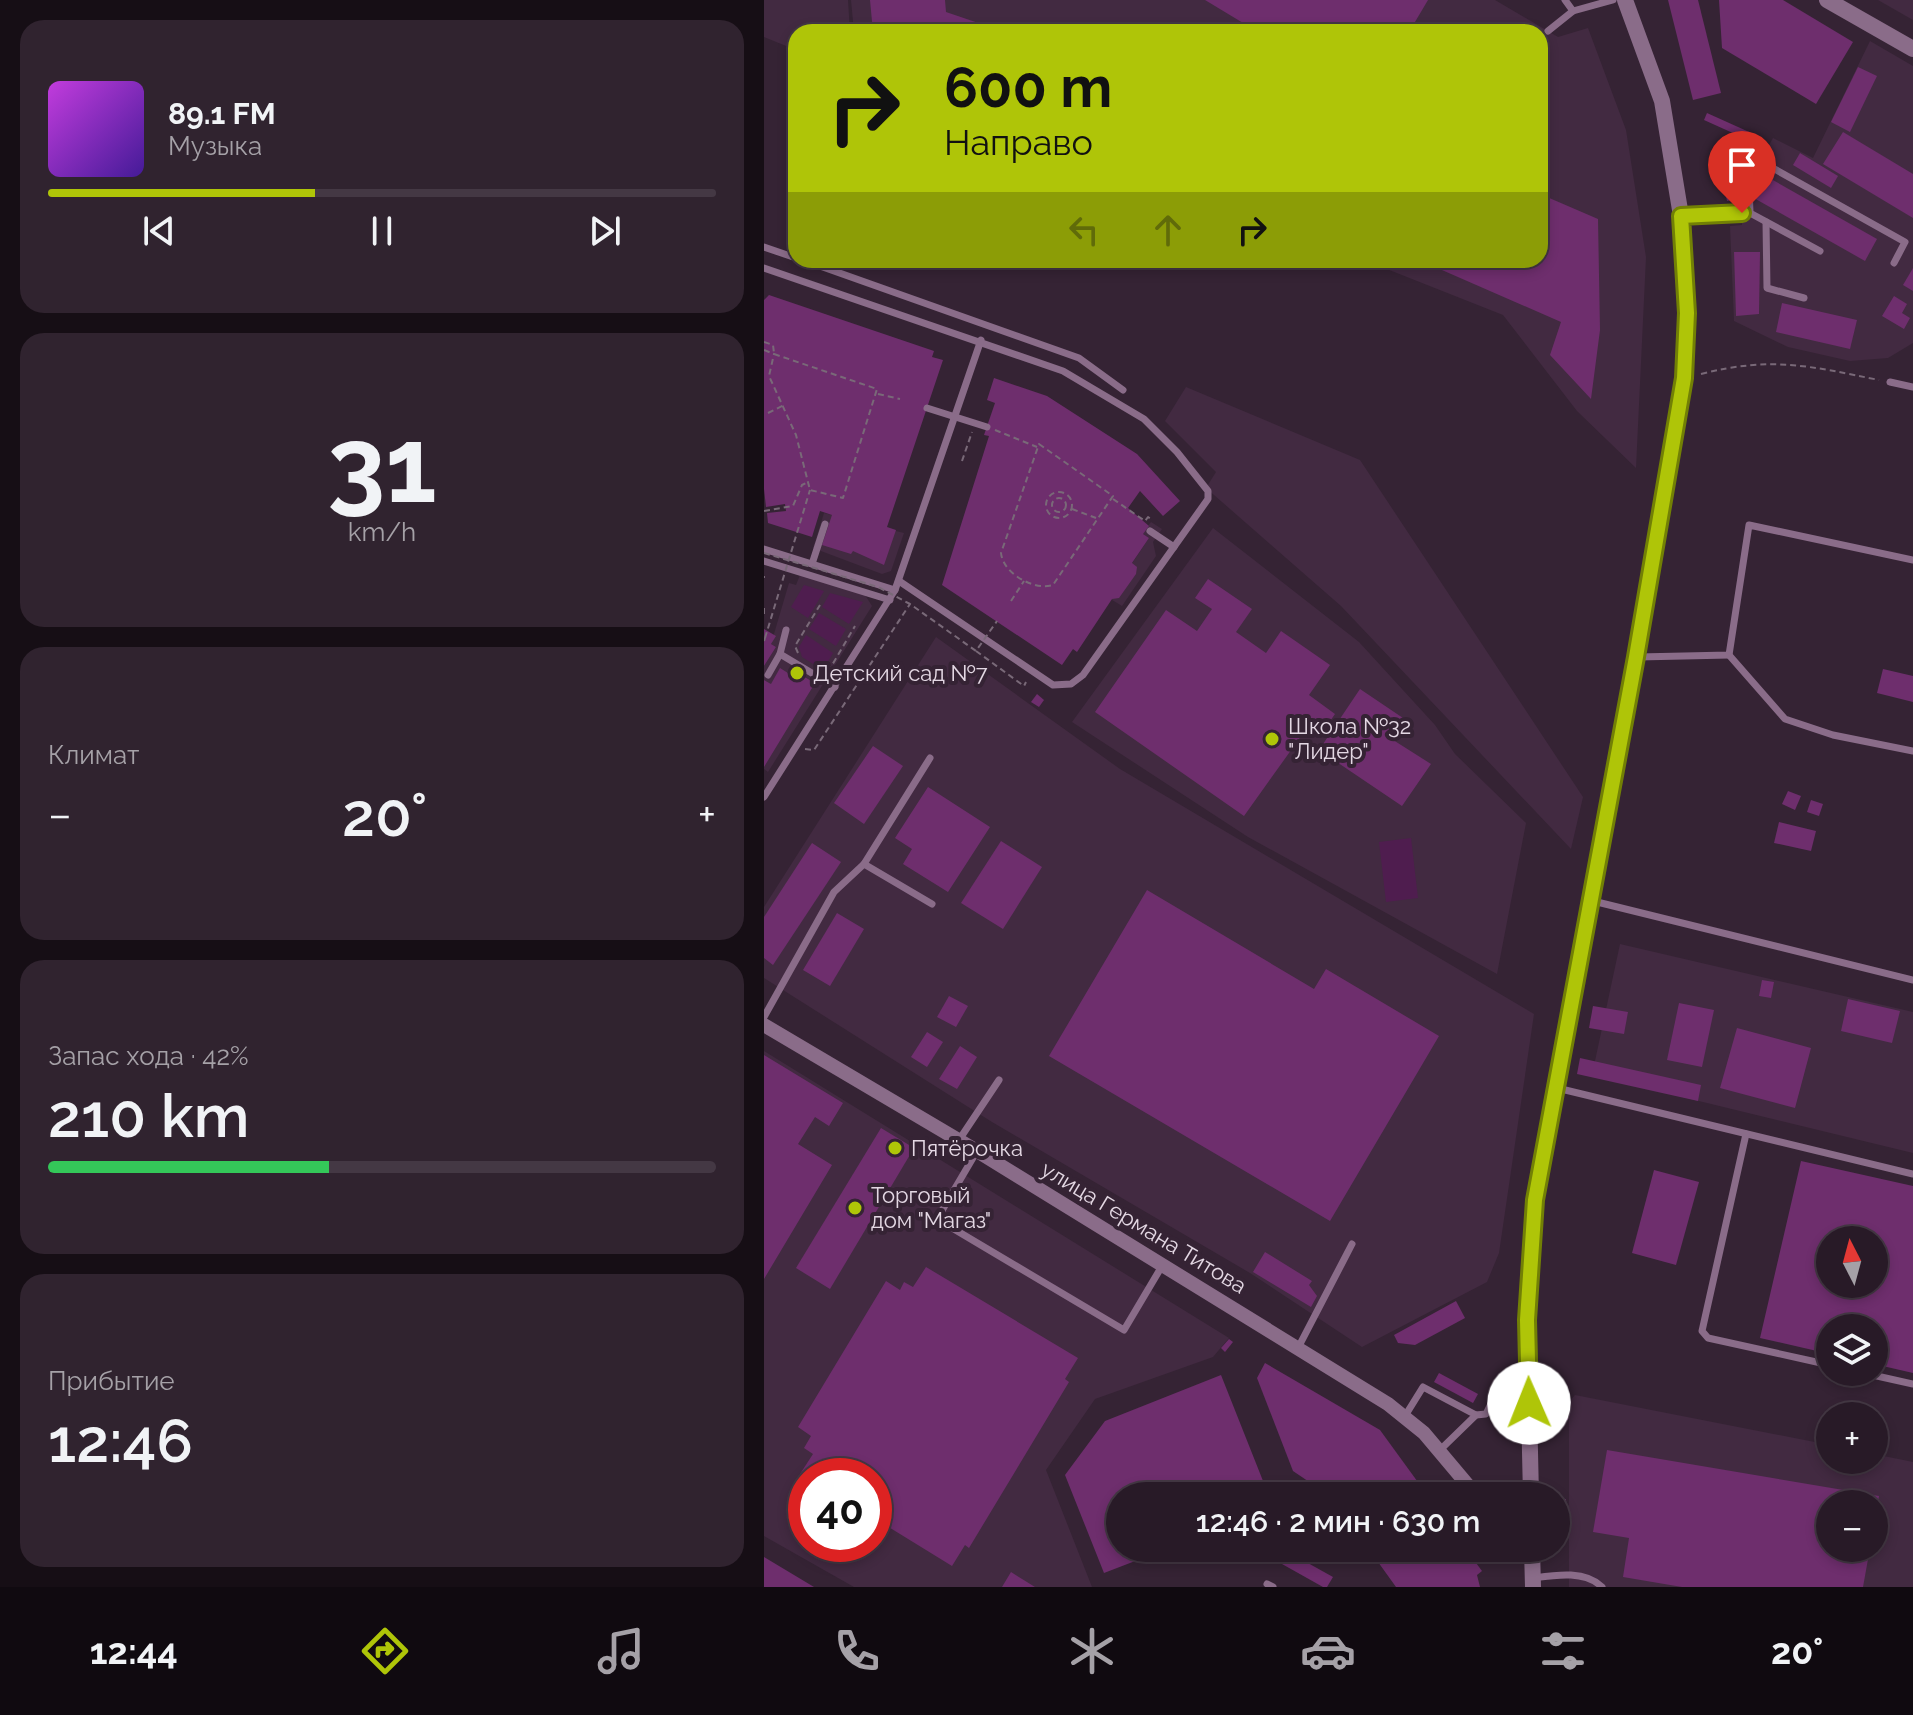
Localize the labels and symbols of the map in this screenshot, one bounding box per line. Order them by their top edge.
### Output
pin [1708,131,1776,213]
place label: Детский сад №7 [813,660,988,686]
marker: Детский сад №7 [788,664,806,682]
place label: Школа №32 "Лидер" [1288,713,1411,764]
marker: Школа №32 "Лидер" [1263,730,1281,748]
place label: Пятёрочка [911,1135,1023,1161]
marker: Пятёрочка [886,1139,904,1157]
street label: улица Германа Титова [1037,1155,1251,1299]
place label: Торговый дом "Магаз" [871,1182,991,1233]
marker: Торговый дом "Магаз" [846,1199,864,1217]
north arrow [1816,1226,1888,1298]
position arrow [1487,1361,1571,1445]
speed limit sign: 40 [788,1458,892,1562]

